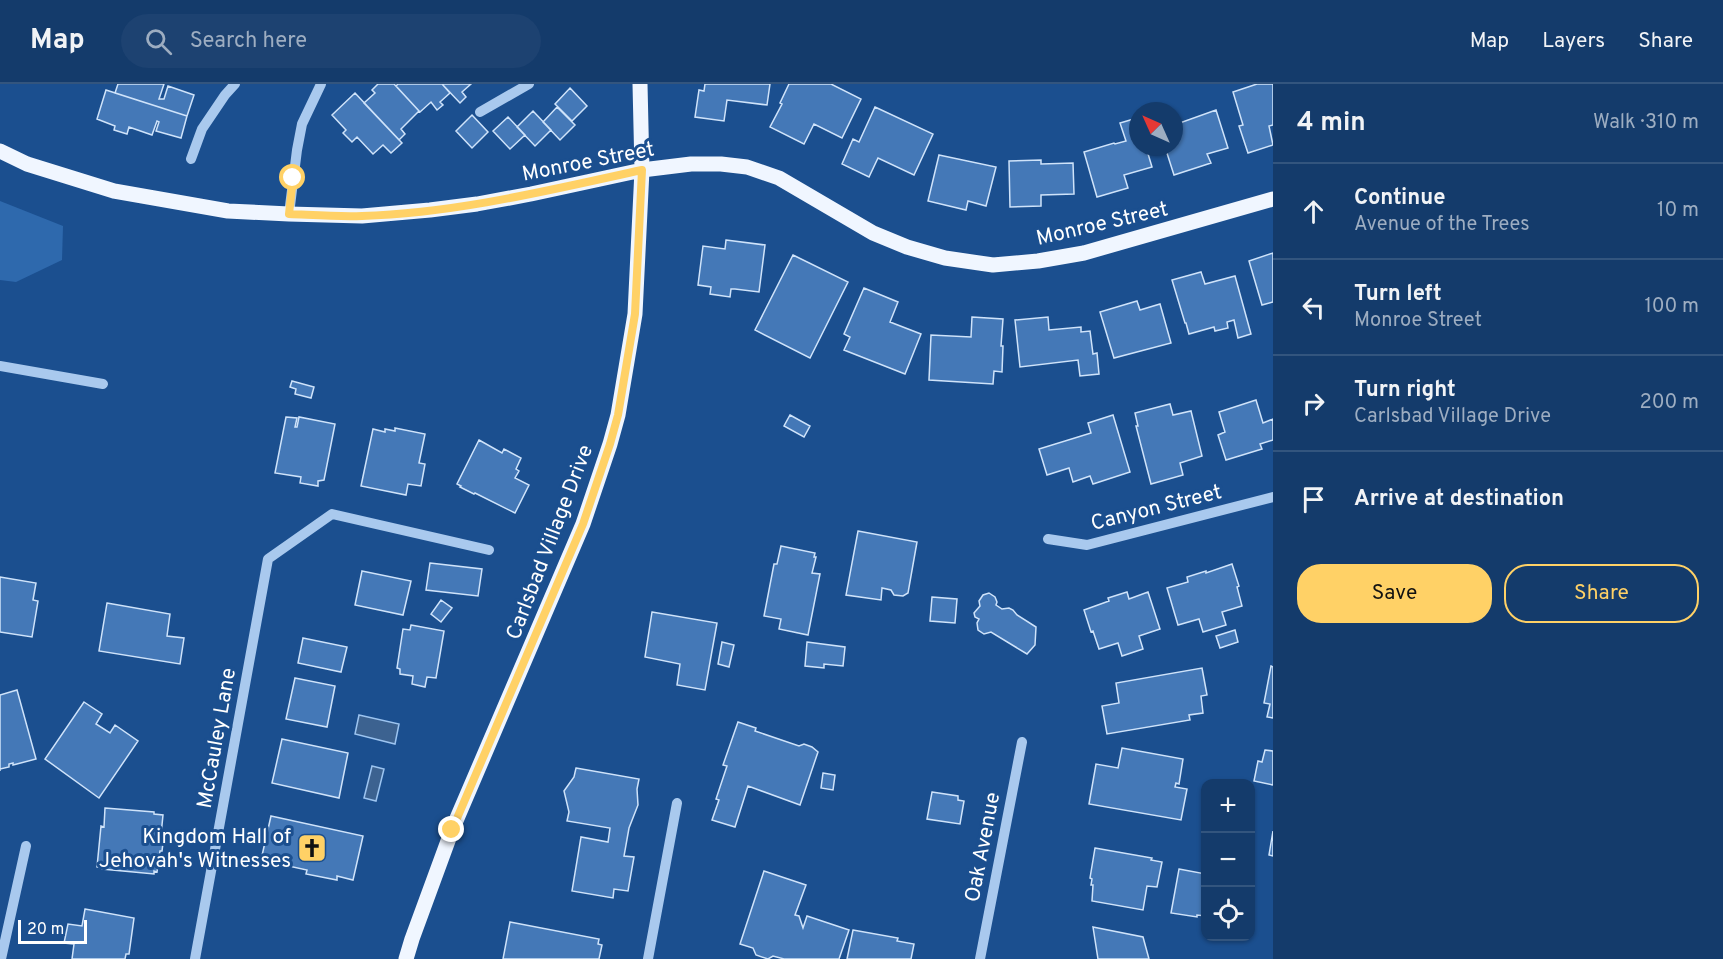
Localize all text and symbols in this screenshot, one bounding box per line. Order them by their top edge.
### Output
search box [121,14,541,68]
text: Map [30,23,85,59]
icon: search [142,25,175,58]
text: Search here [190,28,307,55]
text: Map [1470,28,1509,55]
text: Layers [1542,28,1605,55]
text: Share [1638,28,1693,55]
north arrow [1129,102,1183,156]
text: 4 min [1297,107,1366,140]
text: Walk · 310 m [1593,110,1699,136]
street label: Monroe Street [520,136,657,189]
route start [279,164,305,190]
text: Continue [1354,185,1445,212]
icon: ahead [1297,195,1330,228]
street label: Monroe Street [1034,196,1171,253]
text: 10 m [1657,198,1699,224]
text: Avenue of the Trees [1354,212,1530,238]
text: Turn left [1354,281,1442,308]
icon: left [1297,291,1330,324]
text: 100 m [1644,294,1699,320]
text: Monroe Street [1354,308,1482,334]
text: Turn right [1354,377,1456,404]
icon: right [1297,387,1330,420]
text: 200 m [1640,390,1699,416]
text: Carlsbad Village Drive [1354,404,1551,430]
street label: Carlsbad Village Drive [501,441,600,644]
street label: Canyon Street [1088,479,1225,538]
icon: arrive [1297,483,1330,516]
text: Arrive at destination [1354,486,1564,513]
button: Save [1297,564,1492,623]
button: Share [1504,564,1699,623]
street label: McCauley Lane [192,666,243,811]
map controls [1201,779,1255,941]
button: + [1201,779,1255,833]
street label: Oak Avenue [960,790,1007,905]
route end [438,816,464,842]
place label: Kingdom Hall of Jehovah's Witnesses [99,824,291,875]
church icon: Kingdom Hall of Jehovah's Witnesses [296,832,328,864]
button: − [1201,833,1255,887]
button: locate [1201,887,1255,941]
scale bar [18,917,87,944]
text: 20 m [27,920,64,940]

